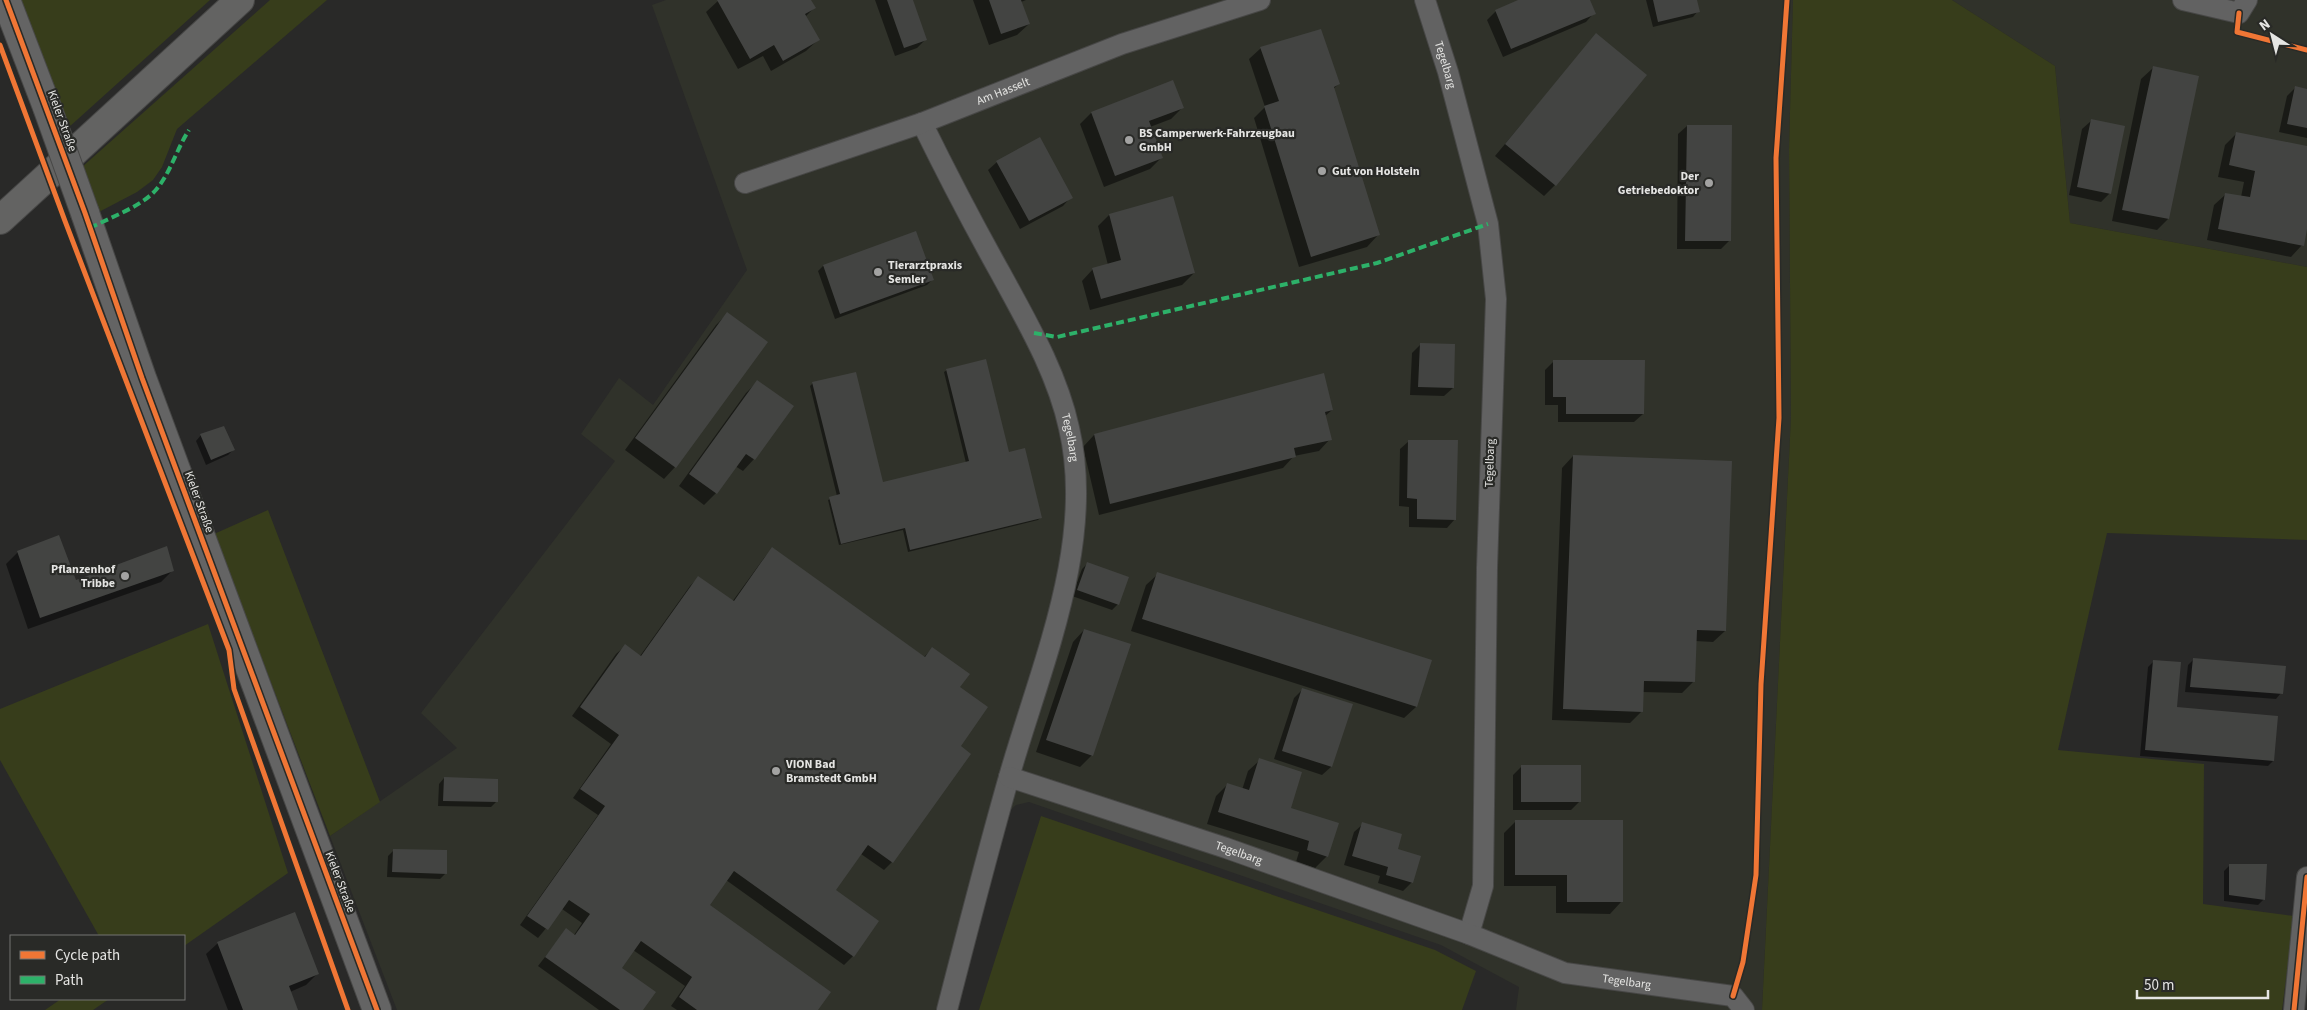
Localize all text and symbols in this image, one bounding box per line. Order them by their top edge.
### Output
north arrow [2247,10,2297,60]
text: N [2255,14,2275,36]
street label: Tegelbarg [1430,39,1461,91]
street label: Am Hasselt [974,73,1032,109]
street label: Kieler Straße [43,88,81,154]
place label: BS Camperwerk-Fahrzeugbau GmbH [1139,125,1295,156]
marker: BS Camperwerk-Fahrzeugbau GmbH [1123,134,1135,146]
place label: Gut von Holstein [1332,163,1420,180]
marker: Gut von Holstein [1316,165,1328,177]
place label: Der Getriebedoktor [1618,168,1699,199]
marker: Der Getriebedoktor [1703,177,1715,189]
place label: Tierarztpraxis Semler [888,257,962,288]
marker: Tierarztpraxis Semler [872,266,884,278]
street label: Tegelbarg [1057,411,1083,463]
street label: Tegelbarg [1481,438,1499,488]
street label: Kieler Straße [180,469,218,535]
place label: Pflanzenhof Tribbe [51,561,116,592]
marker: Pflanzenhof Tribbe [119,570,131,582]
place label: VION Bad Bramstedt GmbH [785,756,877,787]
marker: VION Bad Bramstedt GmbH [770,765,782,777]
street label: Tegelbarg [1213,837,1265,869]
street label: Kieler Straße [321,849,359,915]
legend [10,935,185,1000]
text: Cycle path [55,945,120,966]
scale bar [2137,968,2268,1000]
text: Path [55,970,83,991]
street label: Tegelbarg [1601,970,1652,993]
text: 50 m [2144,975,2174,996]

